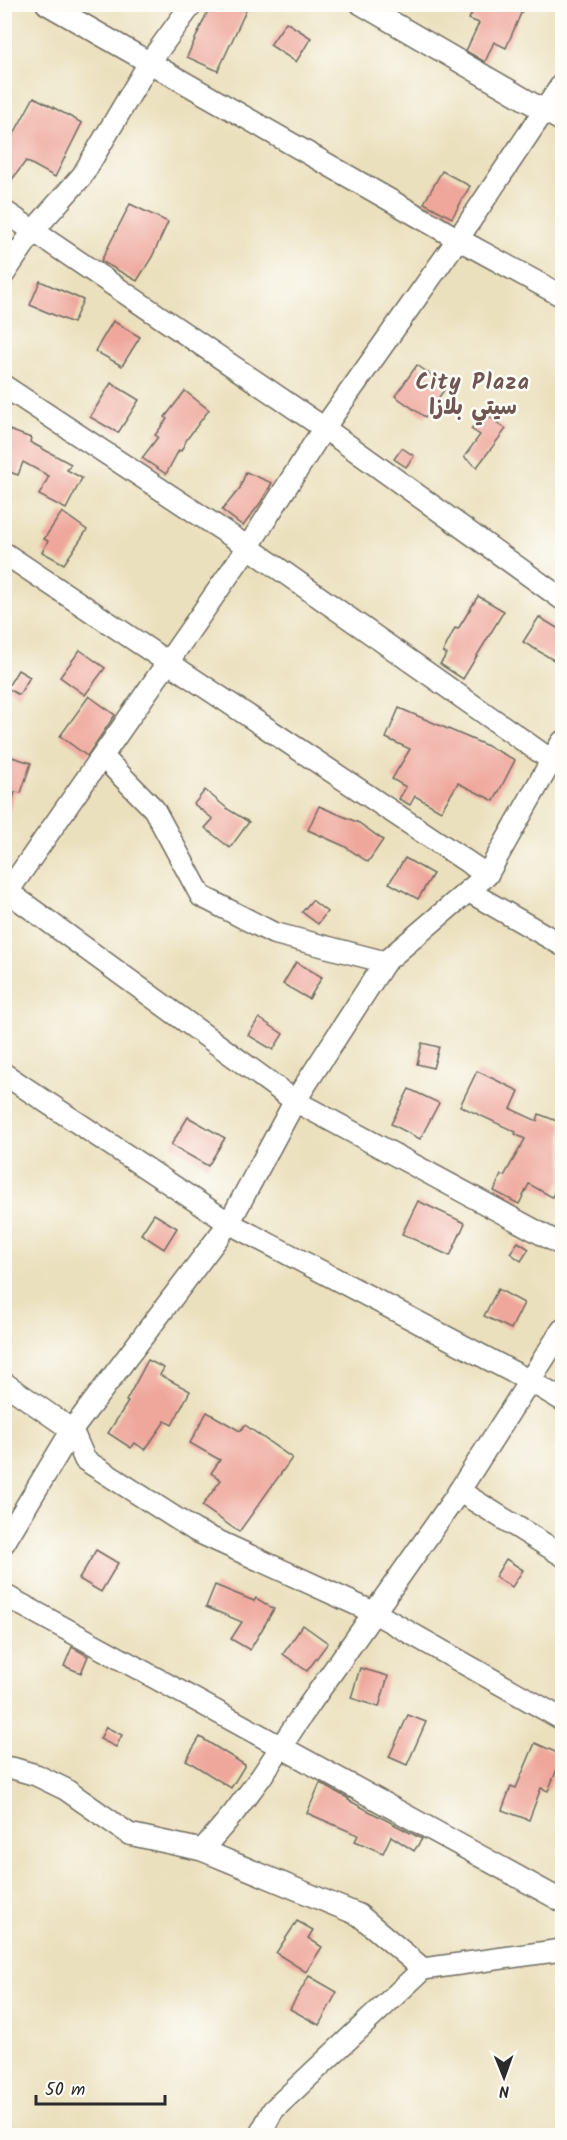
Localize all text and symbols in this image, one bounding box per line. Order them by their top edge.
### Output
district label: City Plaza سيتي بلازا [415,366,531,426]
north arrow [474,2047,534,2107]
scale bar [36,2068,165,2106]
text: 50 m [45,2076,85,2105]
text: N [499,2078,510,2103]

